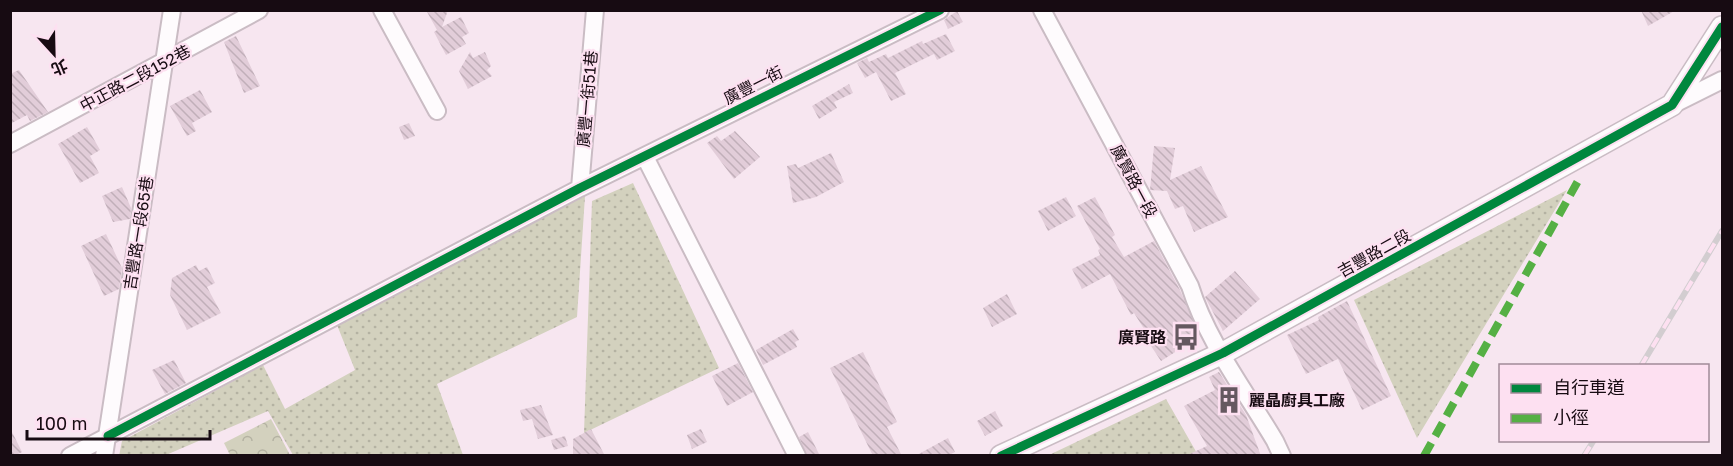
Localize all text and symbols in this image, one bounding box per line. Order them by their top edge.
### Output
north arrow [24,24,84,84]
street label: 中正路二段152巷 [76,40,194,116]
street label: 廣豐一街51巷 [573,50,601,148]
text: 北 [48,56,71,80]
street label: 廣豐一街 [720,62,786,108]
street label: 廣賢路一段 [1106,141,1162,221]
street label: 吉豐路一段65巷 [119,175,157,291]
street label: 吉豐路二段 [1334,225,1414,281]
bus stop icon: 廣賢路 [1171,322,1201,352]
place label: 廣賢路 [1118,327,1166,347]
legend [1499,364,1709,442]
text: 自行車道 [1553,376,1625,398]
building icon: 麗晶廚具工廠 [1214,385,1244,415]
place label: 麗晶廚具工廠 [1249,390,1345,410]
scale bar [27,403,210,441]
text: 小徑 [1553,406,1589,428]
text: 100 m [36,412,87,434]

